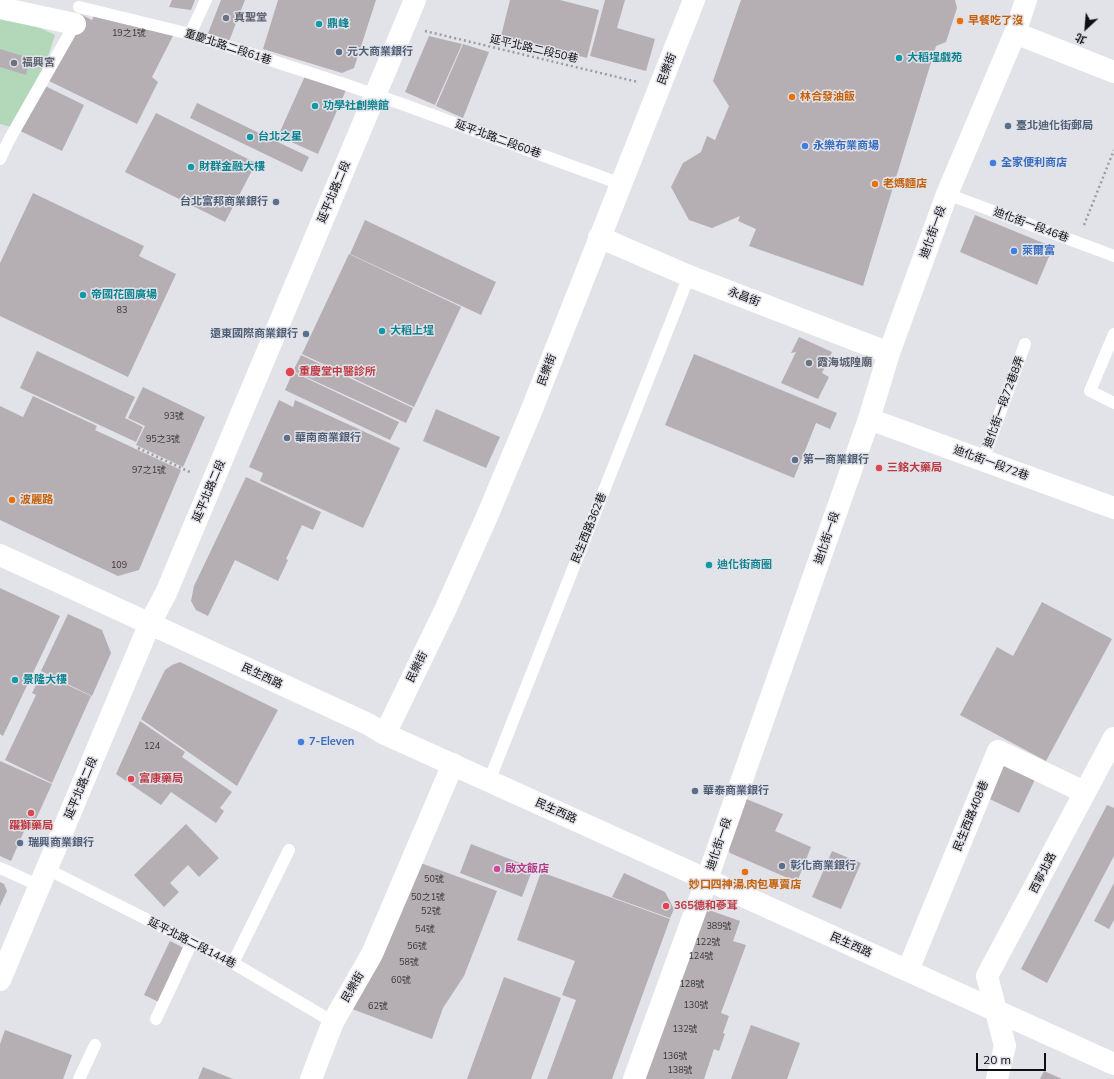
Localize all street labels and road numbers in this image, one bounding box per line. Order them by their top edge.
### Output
street label: 重慶北路二段61巷 [183,27,273,67]
street label: 延平北路二段50巷 [489,32,579,66]
street label: 民樂街 [655,51,679,87]
street label: 延平北路二段60巷 [453,117,543,161]
street label: 延平北路二段 [315,159,353,225]
street label: 迪化街一段 [917,204,949,260]
street label: 迪化街一段46巷 [992,205,1070,245]
street label: 永昌街 [726,285,762,309]
street label: 民樂街 [535,352,559,388]
street label: 迪化街一段72巷8弄 [981,354,1027,450]
street label: 迪化街一段72巷 [952,443,1030,483]
street label: 延平北路二段 [190,458,228,524]
street label: 民生西路362巷 [569,491,609,565]
street label: 迪化街一段 [812,510,842,566]
street label: 民樂街 [404,649,430,685]
street label: 民生西路 [239,661,285,691]
street label: 延平北路二段 [62,755,100,821]
street label: 民生西路408巷 [951,779,991,853]
street label: 民生西路 [533,796,579,826]
street label: 迪化街一段 [704,816,734,872]
street label: 西寧北路 [1027,850,1059,896]
street label: 延平北路二段144巷 [146,915,238,971]
street label: 民生西路 [828,930,874,960]
street label: 民樂街 [339,969,367,1005]

